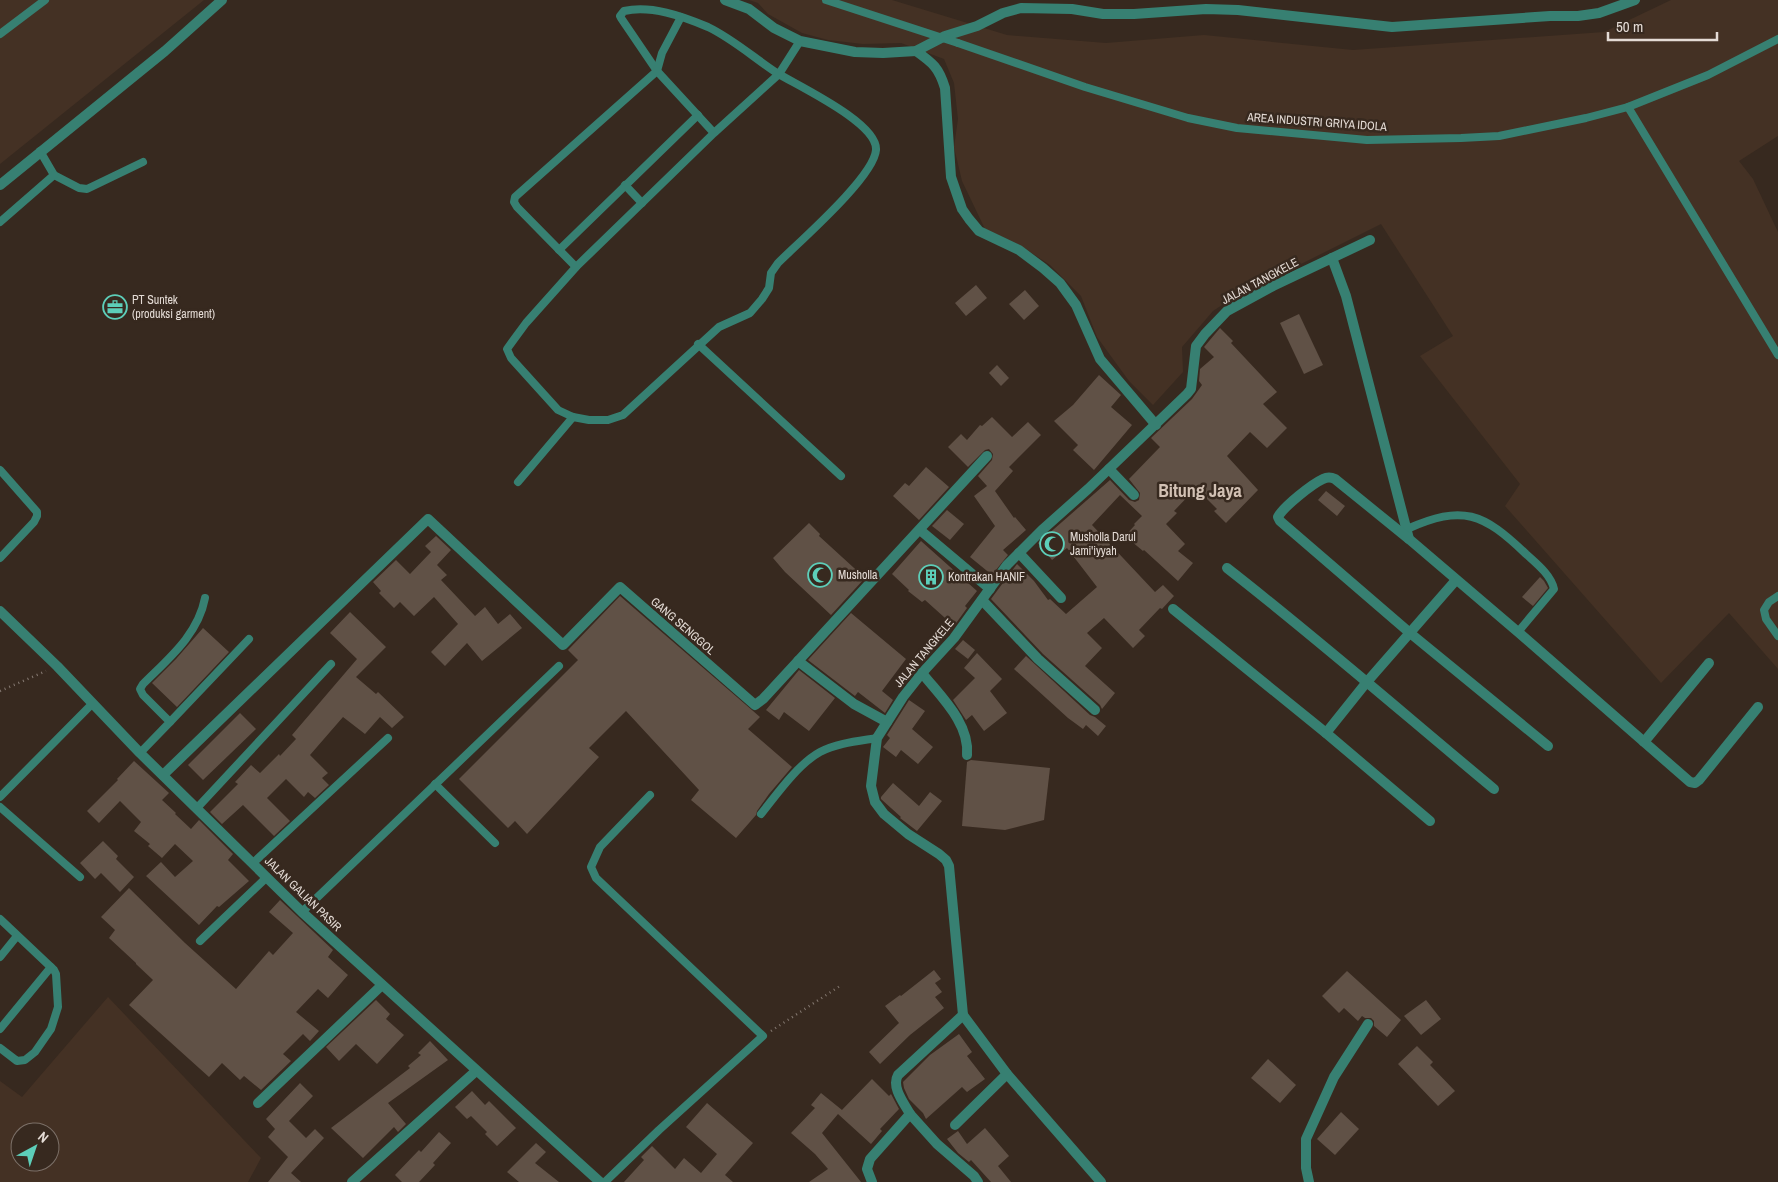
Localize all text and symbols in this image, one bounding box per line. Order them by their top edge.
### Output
scale bar [1608,10,1717,42]
text: 50 m [1616,16,1643,37]
street label: AREA INDUSTRI GRIYA IDOLA [1246,109,1388,135]
street label: JALAN TANGKELE [1219,254,1301,308]
place label: PT Suntek (produksi garment) [132,292,215,322]
office icon: PT Suntek (produksi garment) [102,294,128,320]
district label: Bitung Jaya [1158,478,1243,503]
place label: Musholla Darul Jami'iyyah [1070,529,1136,559]
mosque icon: Musholla Darul Jami'iyyah [1039,531,1065,557]
mosque icon: Musholla [807,562,833,588]
building icon: Kontrakan HANIF [918,564,944,590]
place label: Musholla [838,567,878,583]
place label: Kontrakan HANIF [948,569,1025,585]
street label: GANG SENGGOL [647,594,719,659]
street label: JALAN TANGKELE [891,615,957,691]
street label: JALAN GALIAN PASIR [261,853,345,935]
north arrow [10,1122,60,1172]
text: N [34,1127,52,1147]

